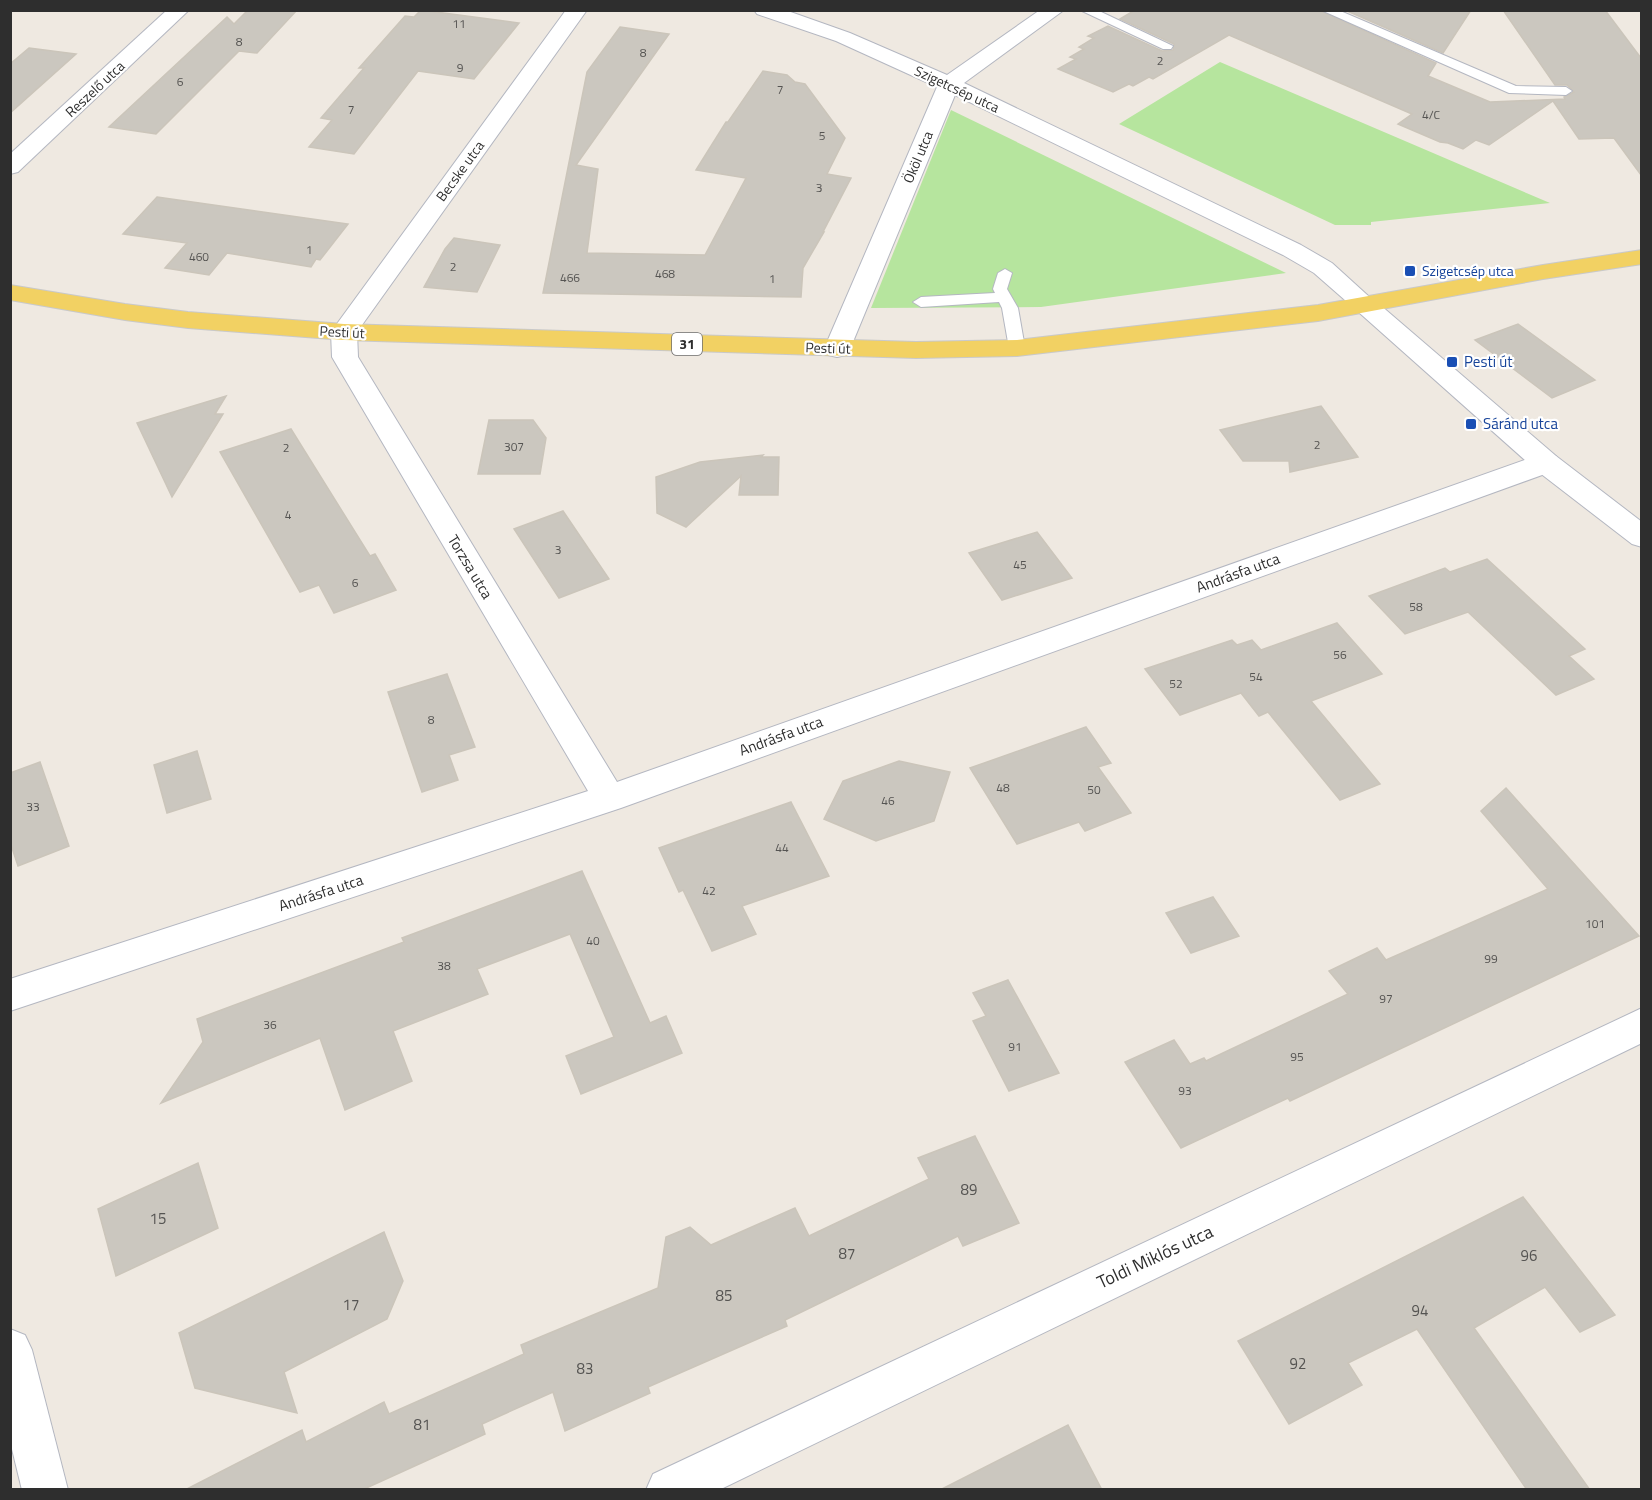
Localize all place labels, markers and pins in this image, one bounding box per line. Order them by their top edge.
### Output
place label: Szigetcsép utca [1422,260,1514,281]
marker: Szigetcsép utca [1403,264,1417,278]
place label: Pesti út [1464,350,1513,373]
marker: Pesti út [1445,355,1459,369]
place label: Sáránd utca [1483,412,1558,435]
marker: Sáránd utca [1464,417,1478,431]

